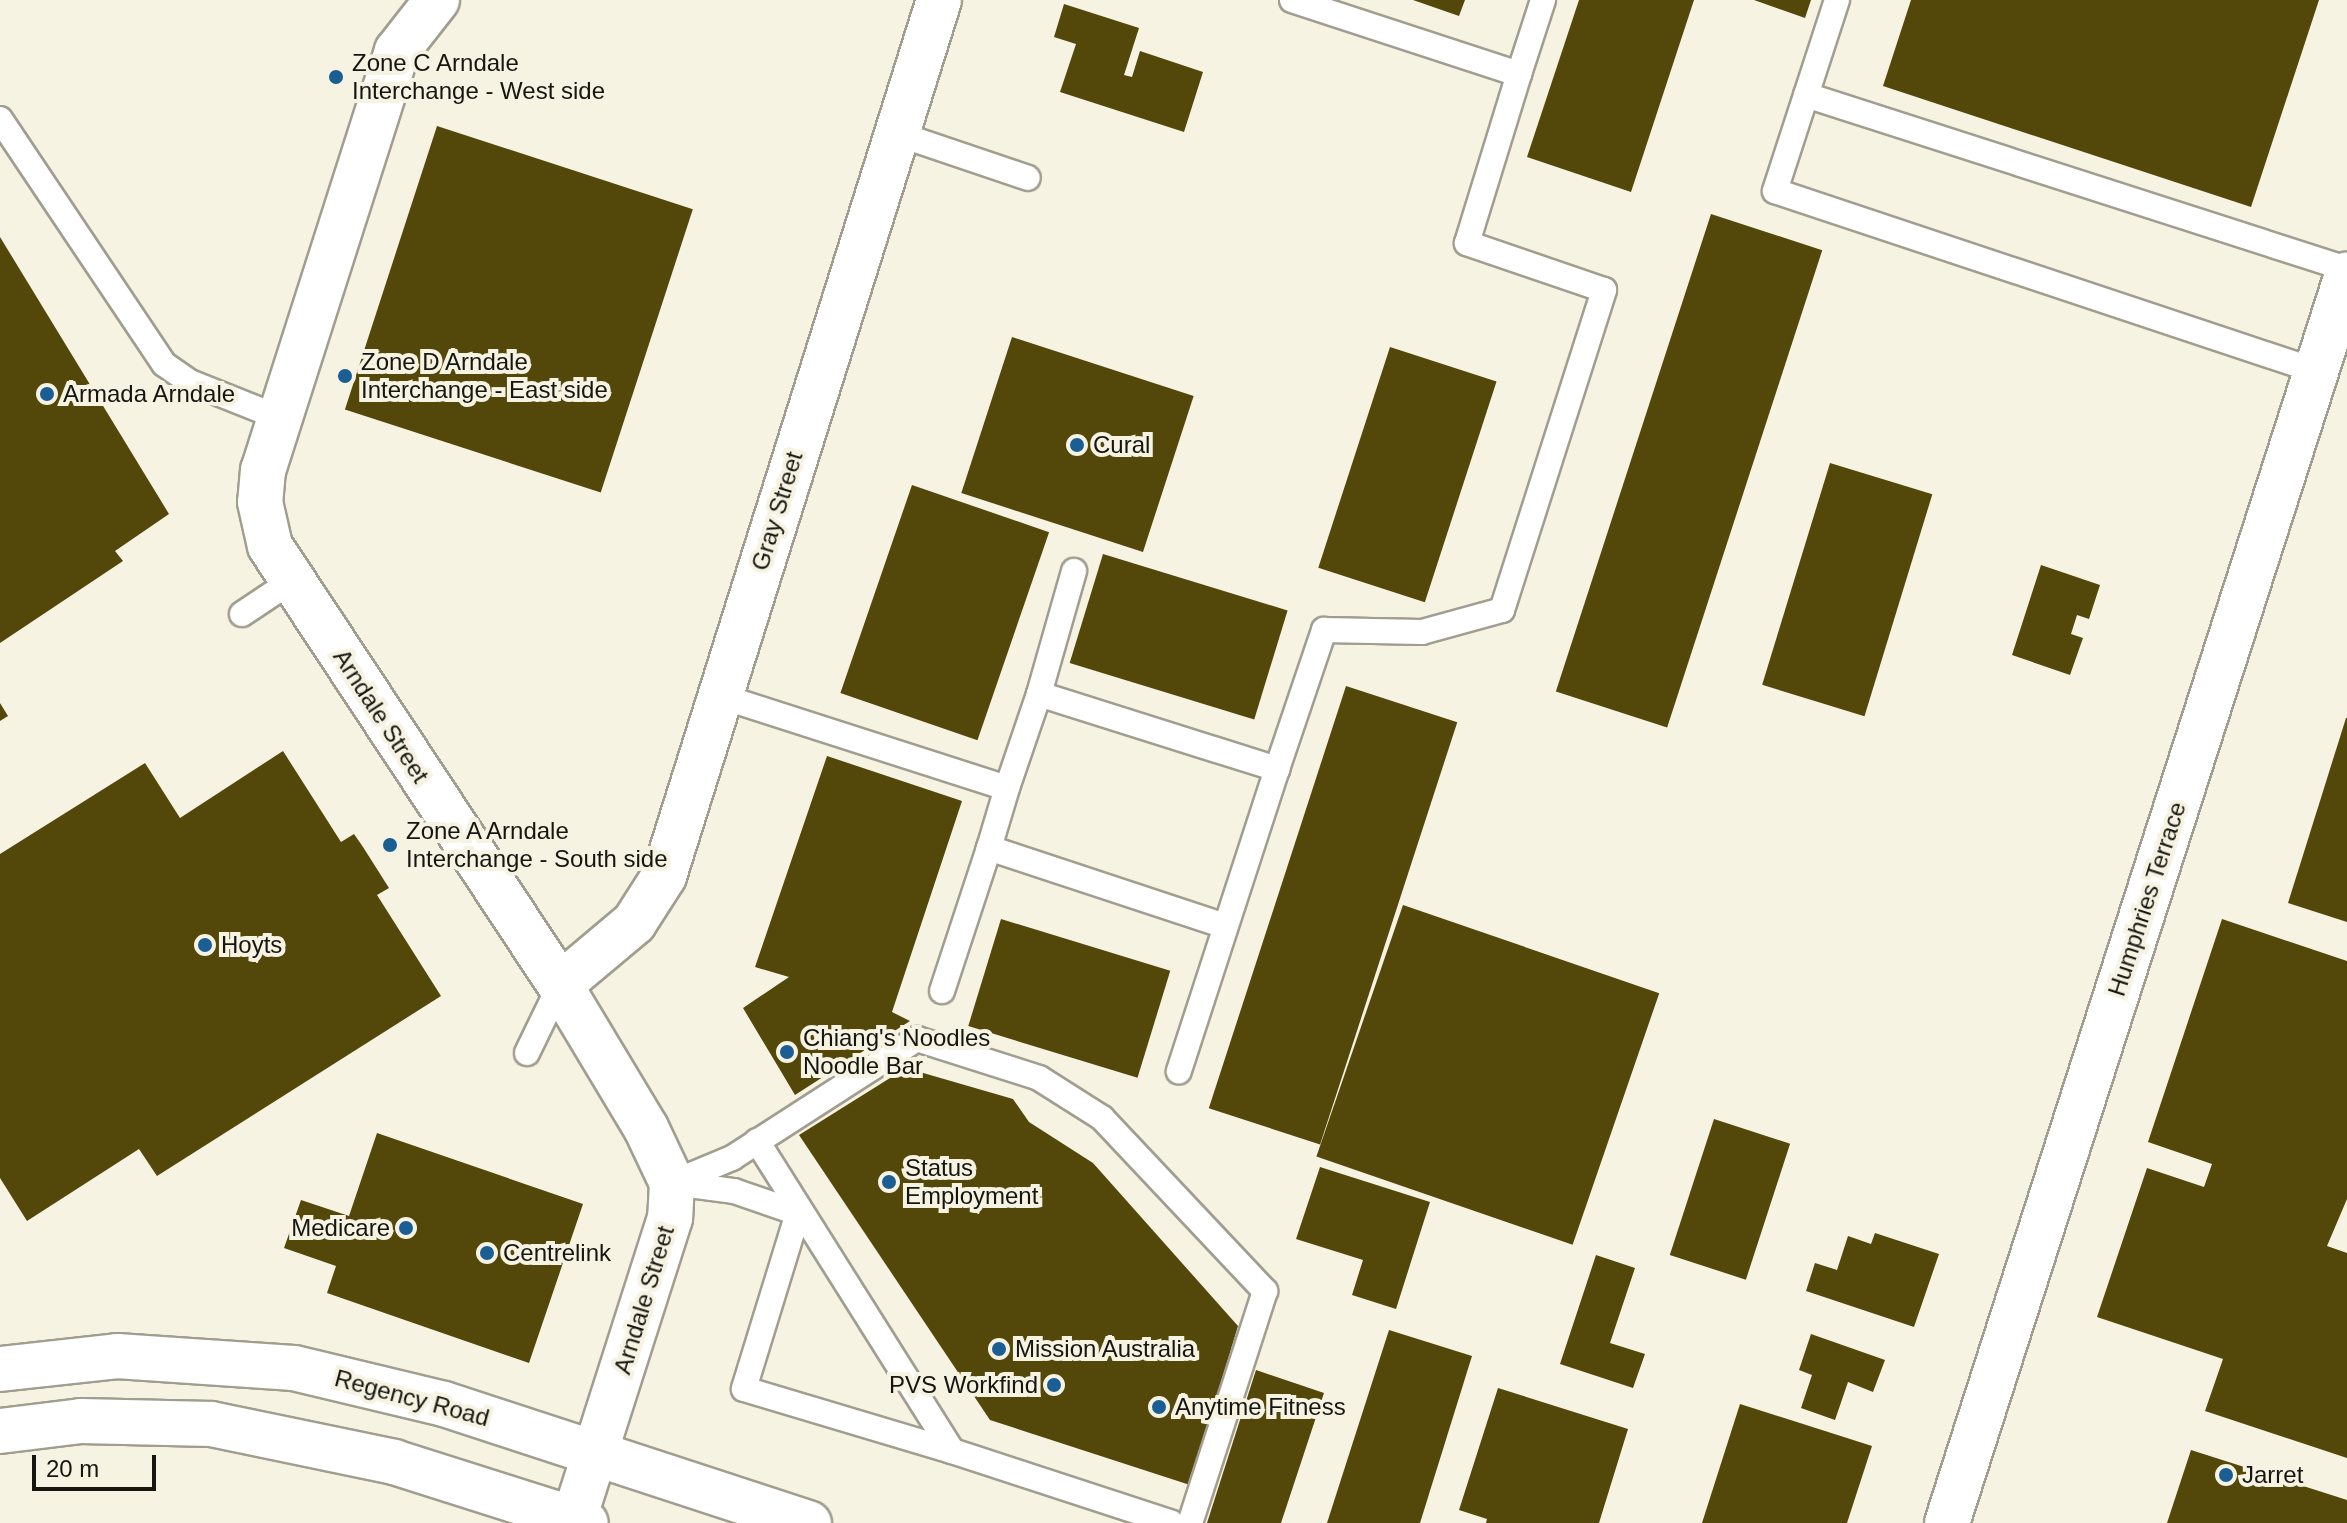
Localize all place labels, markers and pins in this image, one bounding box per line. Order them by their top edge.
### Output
place label: Zone C Arndale Interchange - West side [352,49,605,105]
marker: Zone C Arndale Interchange - West side [327,68,345,86]
place label: Zone D Arndale Interchange - East side [361,348,608,404]
marker: Zone D Arndale Interchange - East side [336,367,354,385]
place label: Armada Arndale [63,380,236,408]
marker: Armada Arndale [38,385,56,403]
place label: Cural [1093,431,1150,459]
marker: Cural [1068,436,1086,454]
place label: Zone A Arndale Interchange - South side [406,817,668,873]
marker: Zone A Arndale Interchange - South side [381,836,399,854]
place label: Hoyts [221,931,282,959]
marker: Hoyts [196,936,214,954]
place label: Chiang's Noodles Noodle Bar [803,1024,990,1080]
marker: Chiang's Noodles Noodle Bar [778,1043,796,1061]
place label: Status Employment [905,1154,1038,1210]
marker: Status Employment [880,1173,898,1191]
place label: Medicare [291,1214,390,1242]
marker: Medicare [397,1219,415,1237]
place label: Centrelink [503,1239,611,1267]
marker: Centrelink [478,1244,496,1262]
place label: Mission Australia [1015,1335,1196,1363]
marker: Mission Australia [990,1340,1008,1358]
place label: PVS Workfind [889,1371,1038,1399]
marker: PVS Workfind [1045,1376,1063,1394]
place label: Anytime Fitness [1175,1393,1346,1421]
marker: Anytime Fitness [1150,1398,1168,1416]
place label: Jarret [2242,1461,2303,1489]
marker: Jarret [2217,1466,2235,1484]

